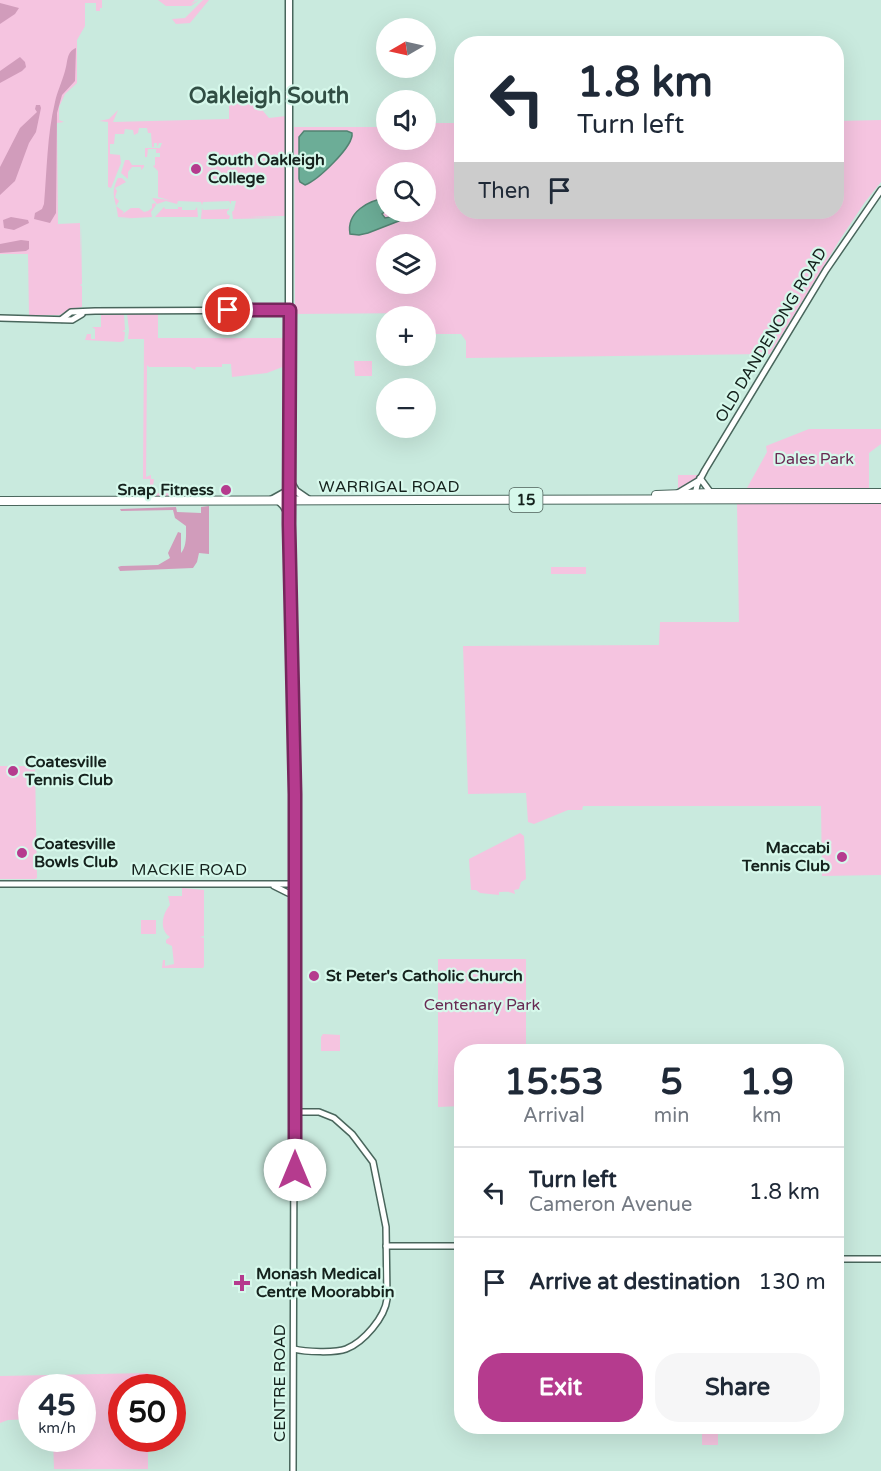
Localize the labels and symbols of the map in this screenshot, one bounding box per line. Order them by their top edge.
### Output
north arrow [376,18,436,78]
district label: Oakleigh South [189,83,349,109]
place label: South Oakleigh College [208,150,325,188]
marker: South Oakleigh College [189,162,203,176]
street label: OLD DANDENONG ROAD [711,244,831,426]
pin [202,284,253,335]
park label: Dales Park [774,449,854,469]
street label: WARRIGAL ROAD [319,477,459,497]
place label: Snap Fitness [117,480,214,500]
marker: Snap Fitness [219,483,233,497]
road number: 15 [510,488,542,512]
place label: Coatesville Tennis Club [24,752,113,790]
marker: Coatesville Tennis Club [6,764,20,778]
place label: Coatesville Bowls Club [34,834,118,872]
place label: Maccabi Tennis Club [741,838,830,876]
marker: Coatesville Bowls Club [15,846,29,860]
marker: Maccabi Tennis Club [835,850,849,864]
street label: MACKIE ROAD [131,860,247,880]
place label: St Peter's Catholic Church [326,966,523,986]
marker: St Peter's Catholic Church [307,969,321,983]
park label: Centenary Park [424,995,540,1015]
position arrow [263,1138,327,1202]
place label: Monash Medical Centre Moorabbin [256,1264,394,1302]
marker: Monash Medical Centre Moorabbin [233,1274,251,1292]
street label: CENTRE ROAD [270,1324,290,1442]
speed limit sign: 50 [108,1374,186,1452]

